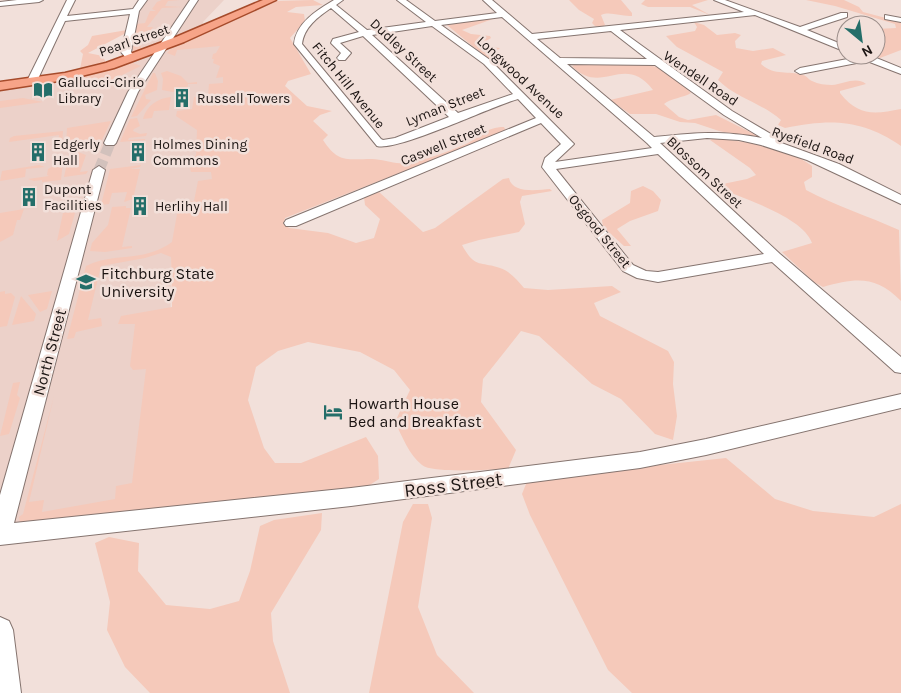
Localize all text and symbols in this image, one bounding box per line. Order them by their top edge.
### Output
street label: Dudley Street [367,15,441,86]
north arrow [836,15,886,65]
street label: Pearl Street [97,20,172,60]
street label: Longwood Avenue [473,32,568,122]
street label: Fitch Hill Avenue [308,39,389,132]
text: N [859,41,876,61]
street label: Wendell Road [660,47,741,110]
place label: Gallucci-Cirio Library [58,74,144,107]
library icon: Gallucci-Cirio Library [32,79,54,101]
street label: Lyman Street [403,83,487,130]
building icon: Russell Towers [171,87,193,109]
place label: Russell Towers [197,90,290,107]
street label: Caswell Street [398,120,488,169]
street label: Ryefield Road [769,123,856,168]
street label: Blossom Street [663,133,746,212]
place label: Edgerly Hall [53,136,100,169]
place label: Holmes Dining Commons [153,136,247,169]
building icon: Edgerly Hall [27,141,49,163]
building icon: Holmes Dining Commons [127,141,149,163]
place label: Dupont Facilities [44,181,102,214]
building icon: Dupont Facilities [18,186,40,208]
street label: Osgood Street [565,191,634,272]
building icon: Herlihy Hall [129,195,151,217]
place label: Herlihy Hall [155,198,228,215]
place label: Fitchburg State University [101,264,214,301]
school or university icon: Fitchburg State University [75,271,97,293]
street label: North Street [29,307,70,398]
place label: Howarth House Bed and Breakfast [348,394,481,431]
hotel icon: Howarth House Bed and Breakfast [322,401,344,423]
street label: Ross Street [403,468,503,502]

